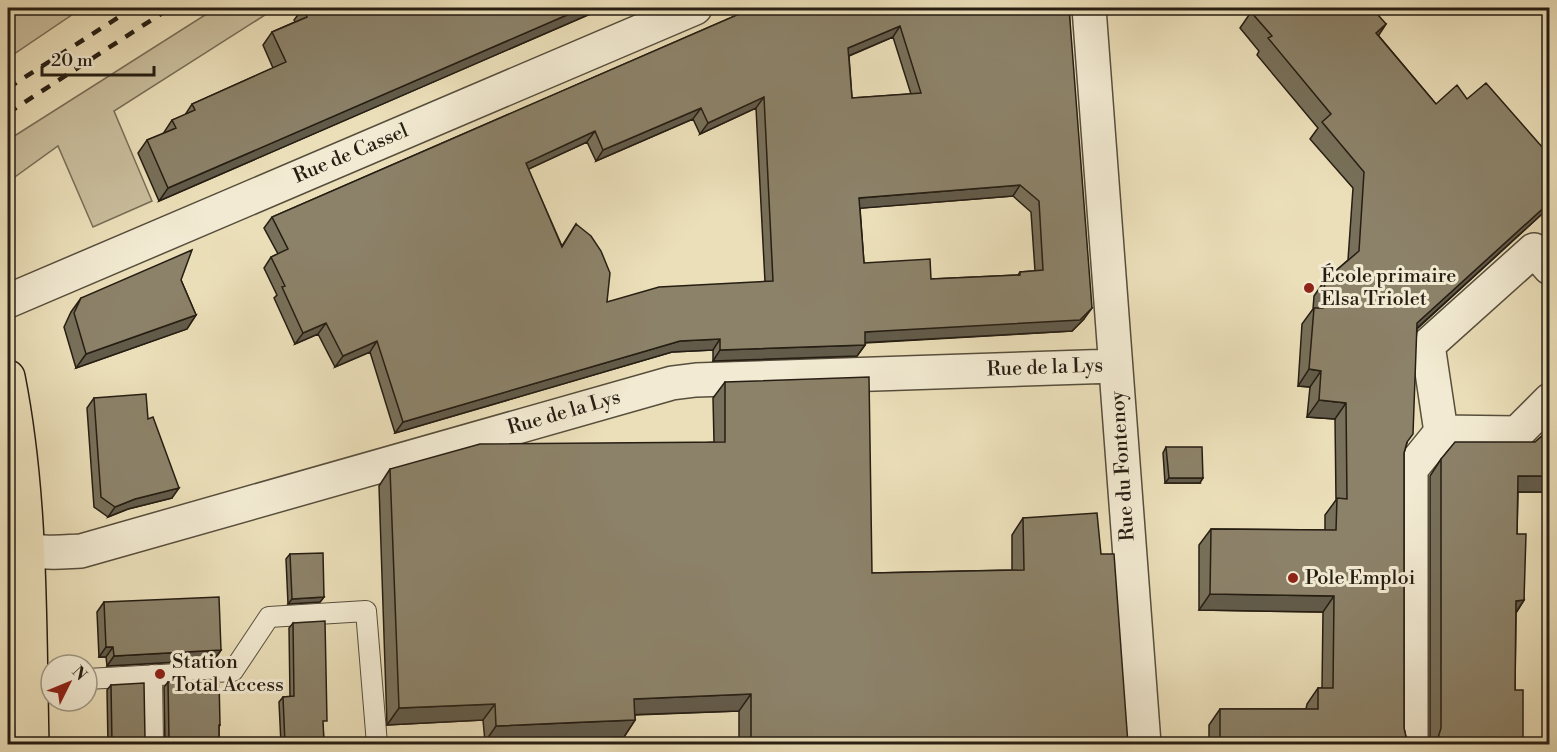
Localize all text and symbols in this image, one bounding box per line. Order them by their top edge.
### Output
scale bar [42,39,154,77]
text: 20 m [51,49,93,72]
street label: Rue de Cassel [290,119,412,189]
place label: École primaire Elsa Triolet [1321,263,1456,312]
marker: École primaire Elsa Triolet [1302,281,1316,295]
street label: Rue de la Lys [986,353,1104,383]
street label: Rue de la Lys [505,385,623,441]
street label: Rue du Fontenoy [1105,390,1141,542]
place label: Pole Emploi [1305,566,1416,591]
marker: Pole Emploi [1286,571,1300,585]
place label: Station Total Access [172,650,284,698]
north arrow [39,653,99,713]
text: N [68,662,91,685]
marker: Station Total Access [153,667,167,681]

